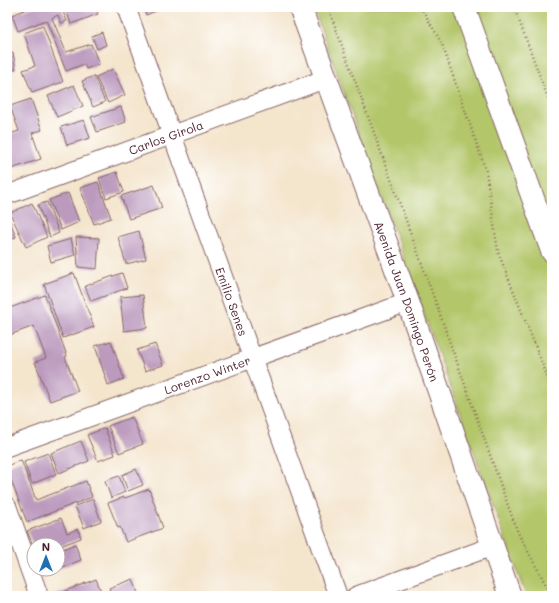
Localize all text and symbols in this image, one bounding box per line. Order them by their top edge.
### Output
street label: Carlos Girola [126,116,205,158]
street label: Avenida Juan Domingo Perón [371,219,443,383]
street label: Emilio Senes [212,265,252,338]
street label: Lorenzo Winter [162,352,253,398]
north arrow [26,537,66,577]
text: N [42,539,50,554]

